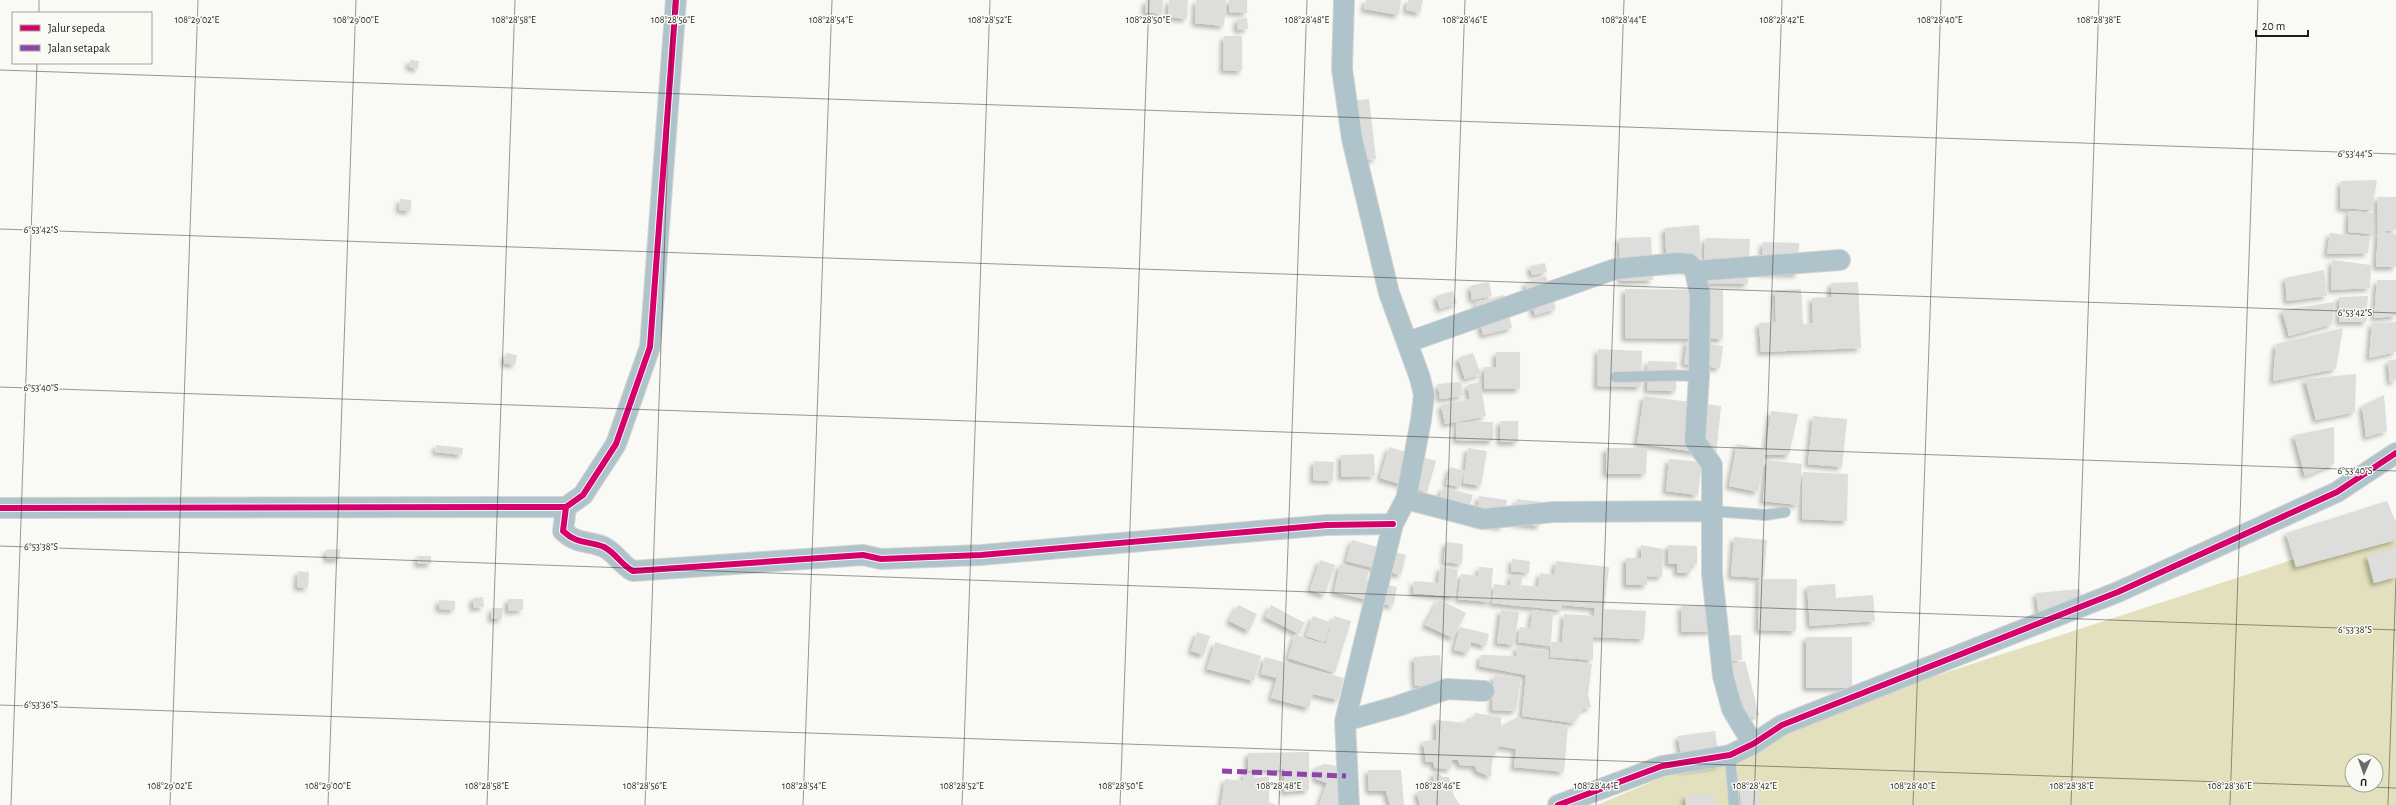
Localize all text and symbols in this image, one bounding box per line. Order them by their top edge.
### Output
legend [12,12,152,64]
scale bar [2256,12,2308,38]
text: 108°29'02"E [175,15,220,25]
text: 108°29'00"E [333,15,379,25]
text: 108°28'58"E [492,15,536,25]
text: 108°28'56"E [651,15,695,25]
text: 108°28'54"E [809,15,853,25]
text: 108°28'52"E [968,15,1012,25]
text: 108°28'50"E [1126,15,1170,25]
text: 108°28'48"E [1285,15,1329,25]
text: 108°28'46"E [1443,15,1487,25]
text: 108°28'44"E [1602,15,1646,25]
text: 108°28'42"E [1760,15,1804,25]
text: 108°28'40"E [1917,15,1963,25]
text: 108°28'38"E [2077,15,2121,25]
text: 20 m [2262,20,2285,32]
text: Jalur sepeda [48,22,106,34]
text: Jalan setapak [48,42,111,54]
text: 6°53'44"S [2338,149,2373,159]
text: 6°53'42"S [24,225,59,235]
text: 6°53'42"S [2338,308,2373,318]
text: 6°53'40"S [23,383,59,393]
text: 6°53'40"S [2337,466,2373,476]
text: 6°53'38"S [24,542,58,552]
text: 6°53'38"S [2338,625,2372,635]
text: 6°53'36"S [24,700,58,710]
north arrow [2344,753,2384,793]
text: U [2360,777,2367,788]
text: 108°29'02"E [148,781,193,791]
text: 108°29'00"E [305,781,351,791]
text: 108°28'58"E [465,781,509,791]
text: 108°28'56"E [623,781,667,791]
text: 108°28'54"E [782,781,826,791]
text: 108°28'52"E [940,781,984,791]
text: 108°28'50"E [1099,781,1143,791]
text: 108°28'48"E [1257,781,1301,791]
text: 108°28'46"E [1416,781,1460,791]
text: 108°28'44"E [1574,781,1618,791]
text: 108°28'42"E [1733,781,1777,791]
text: 108°28'40"E [1890,781,1936,791]
text: 108°28'38"E [2050,781,2094,791]
text: 108°28'36"E [2208,781,2252,791]

